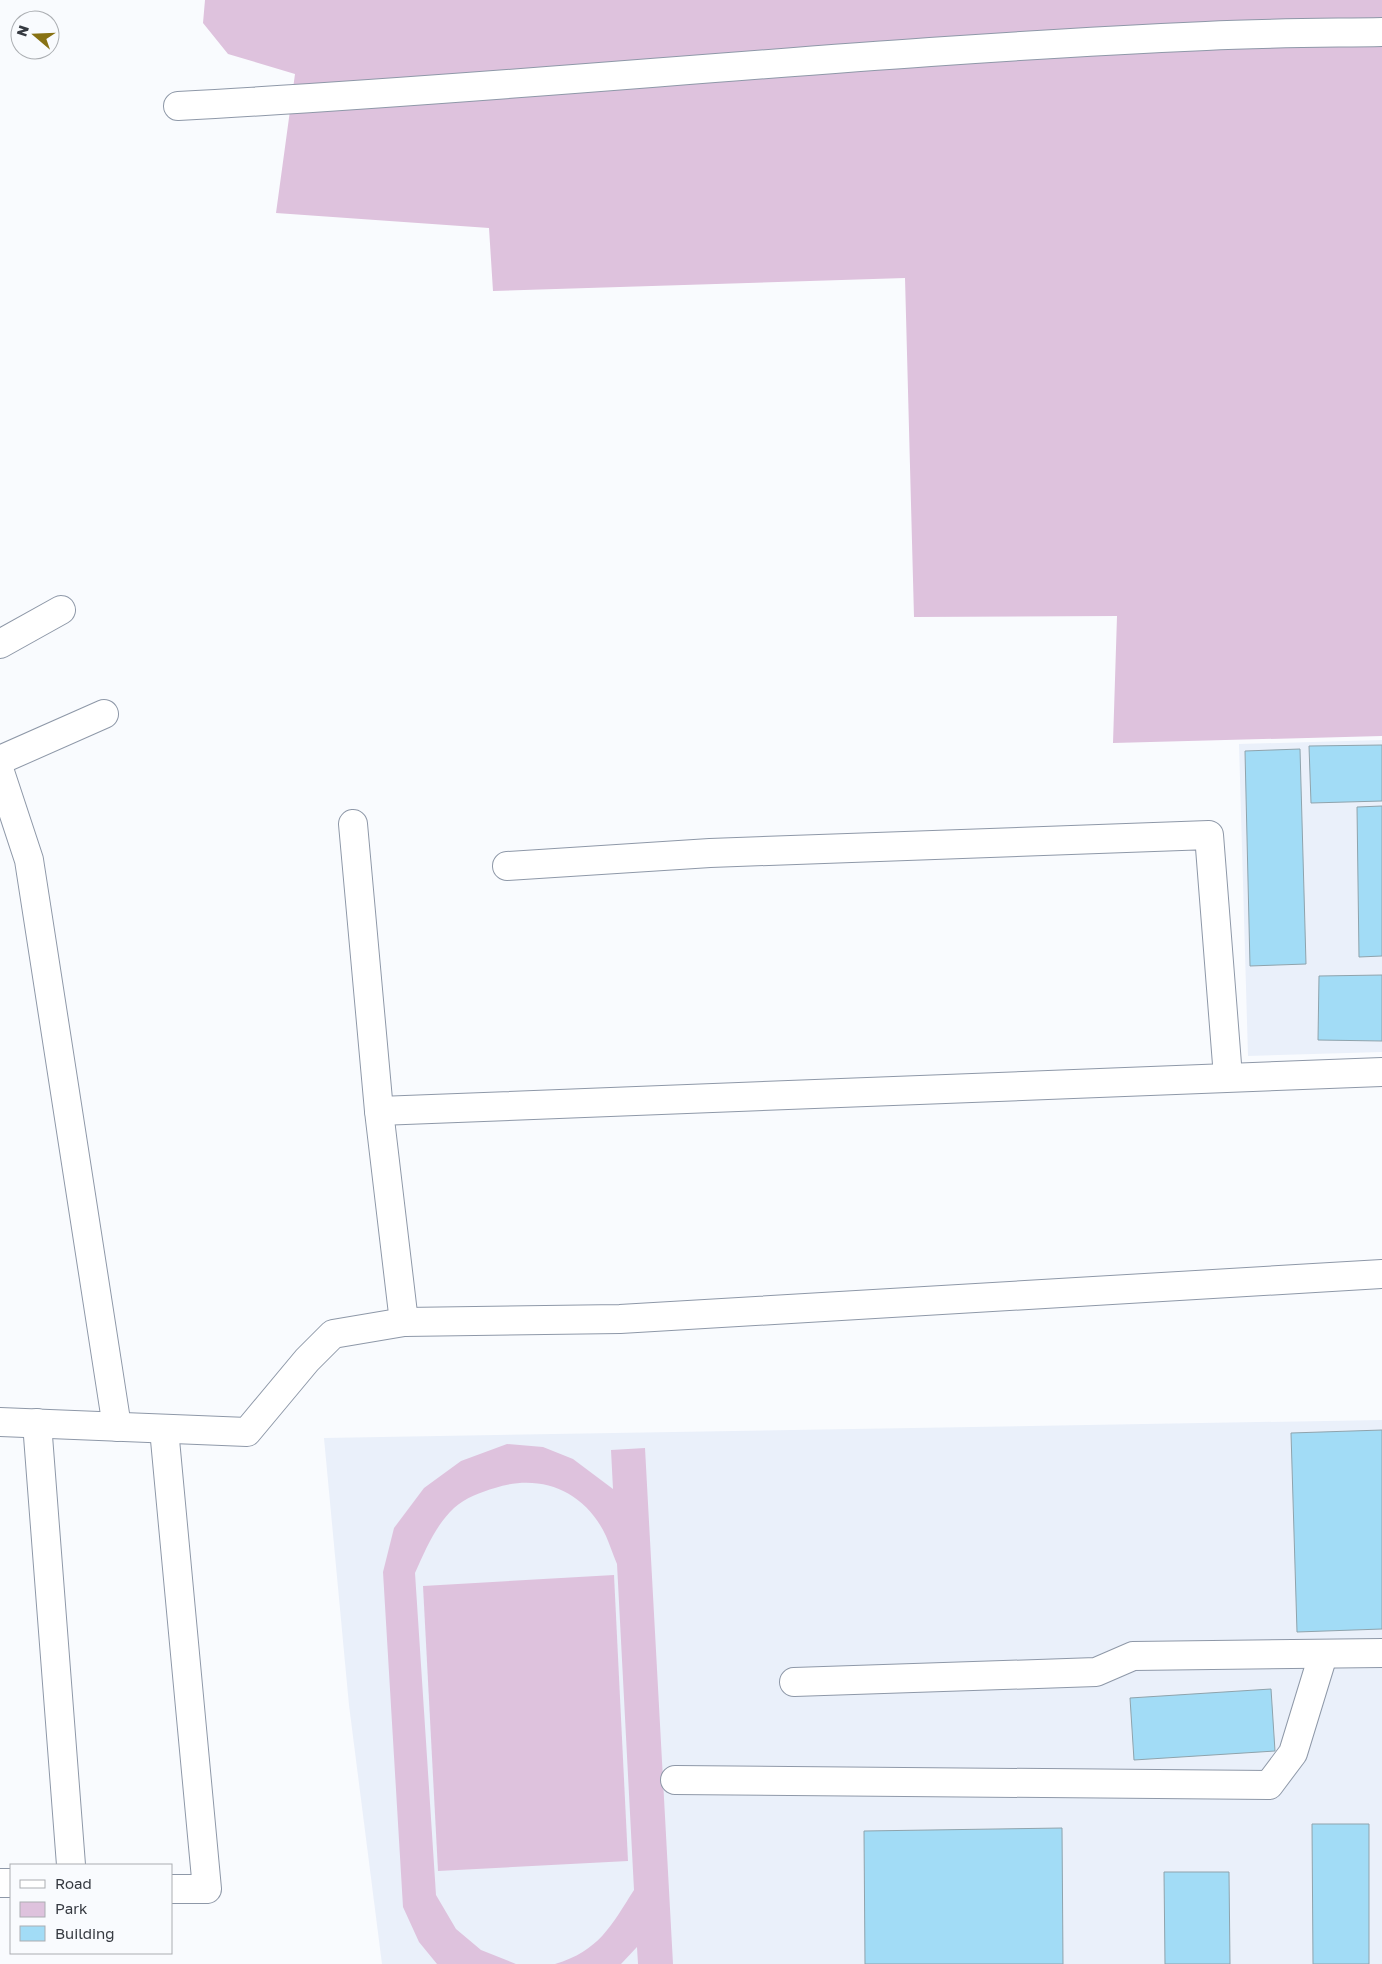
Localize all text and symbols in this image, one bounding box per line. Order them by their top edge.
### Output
north arrow [10,10,60,60]
text: N [12,23,32,38]
legend [10,1864,172,1954]
text: Road [55,1874,92,1892]
text: Park [55,1899,88,1917]
text: Building [55,1924,115,1942]

